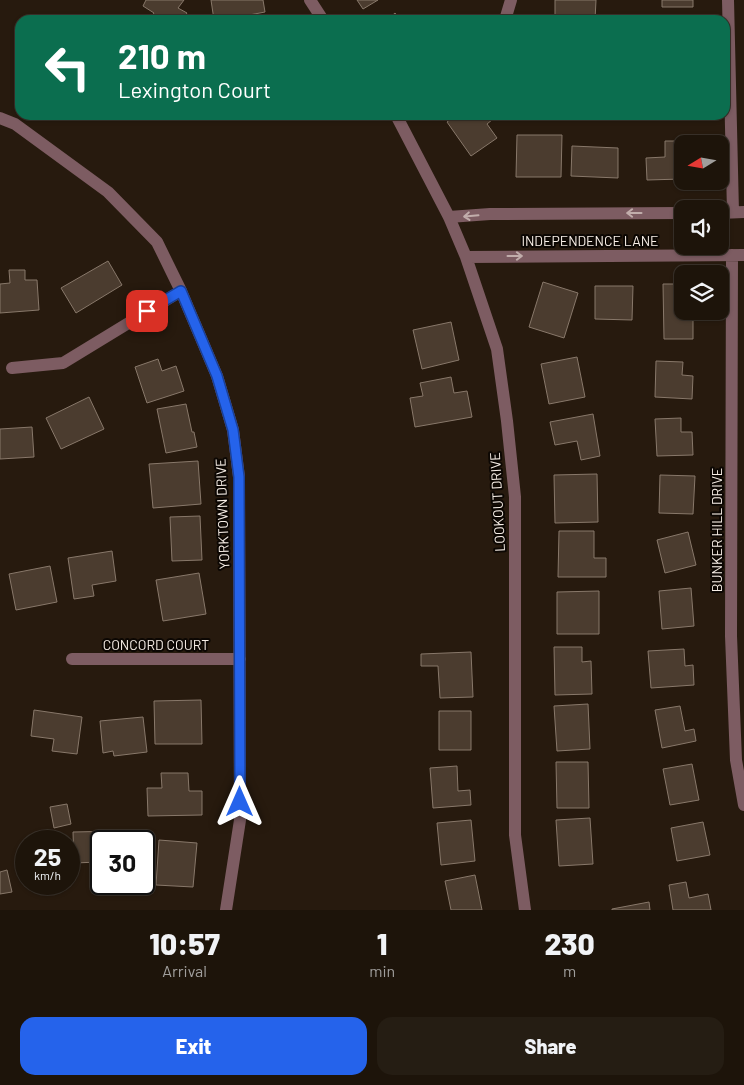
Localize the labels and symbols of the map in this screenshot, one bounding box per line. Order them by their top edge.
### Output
north arrow [674,135,729,190]
one-way arrow [626,208,642,218]
one-way arrow [464,211,480,220]
street label: INDEPENDENCE LANE [521,232,659,249]
one-way arrow [506,251,522,261]
pin [126,290,168,332]
street label: LOOKOUT DRIVE [486,452,508,552]
street label: YORKTOWN DRIVE [212,458,232,570]
street label: BUNKER HILL DRIVE [708,468,725,592]
street label: CONCORD COURT [103,636,209,653]
position arrow [213,775,265,827]
speed limit sign: 30 [90,830,155,895]

